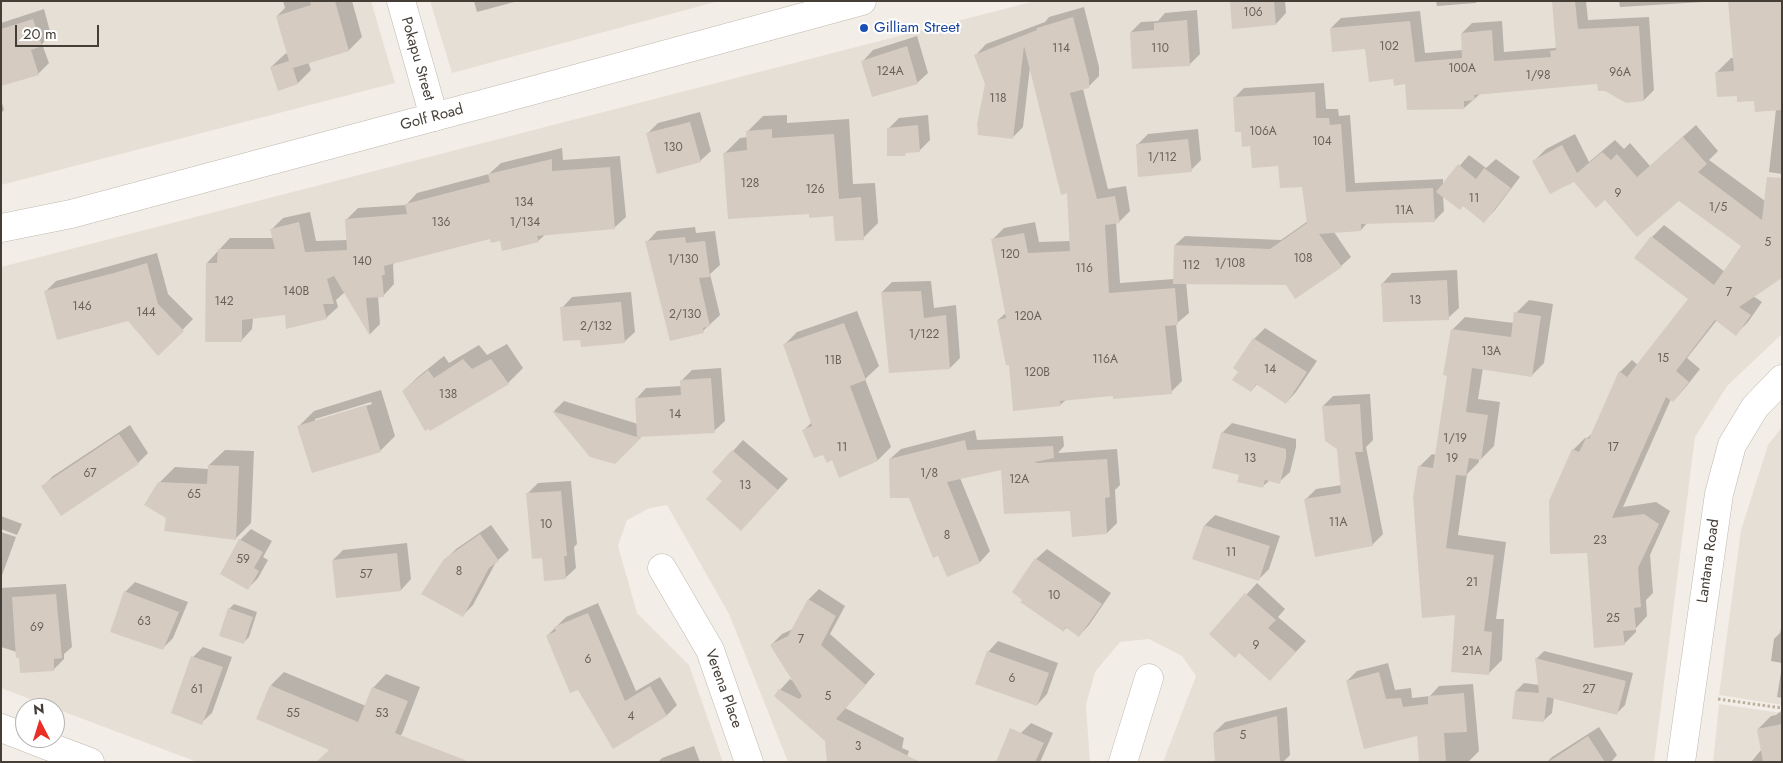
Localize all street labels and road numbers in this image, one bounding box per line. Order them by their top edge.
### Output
street label: Pokapu Street [396,15,438,103]
street label: Golf Road [399,101,465,135]
street label: Lantana Road [1694,518,1724,604]
street label: Verena Place [700,647,746,731]

